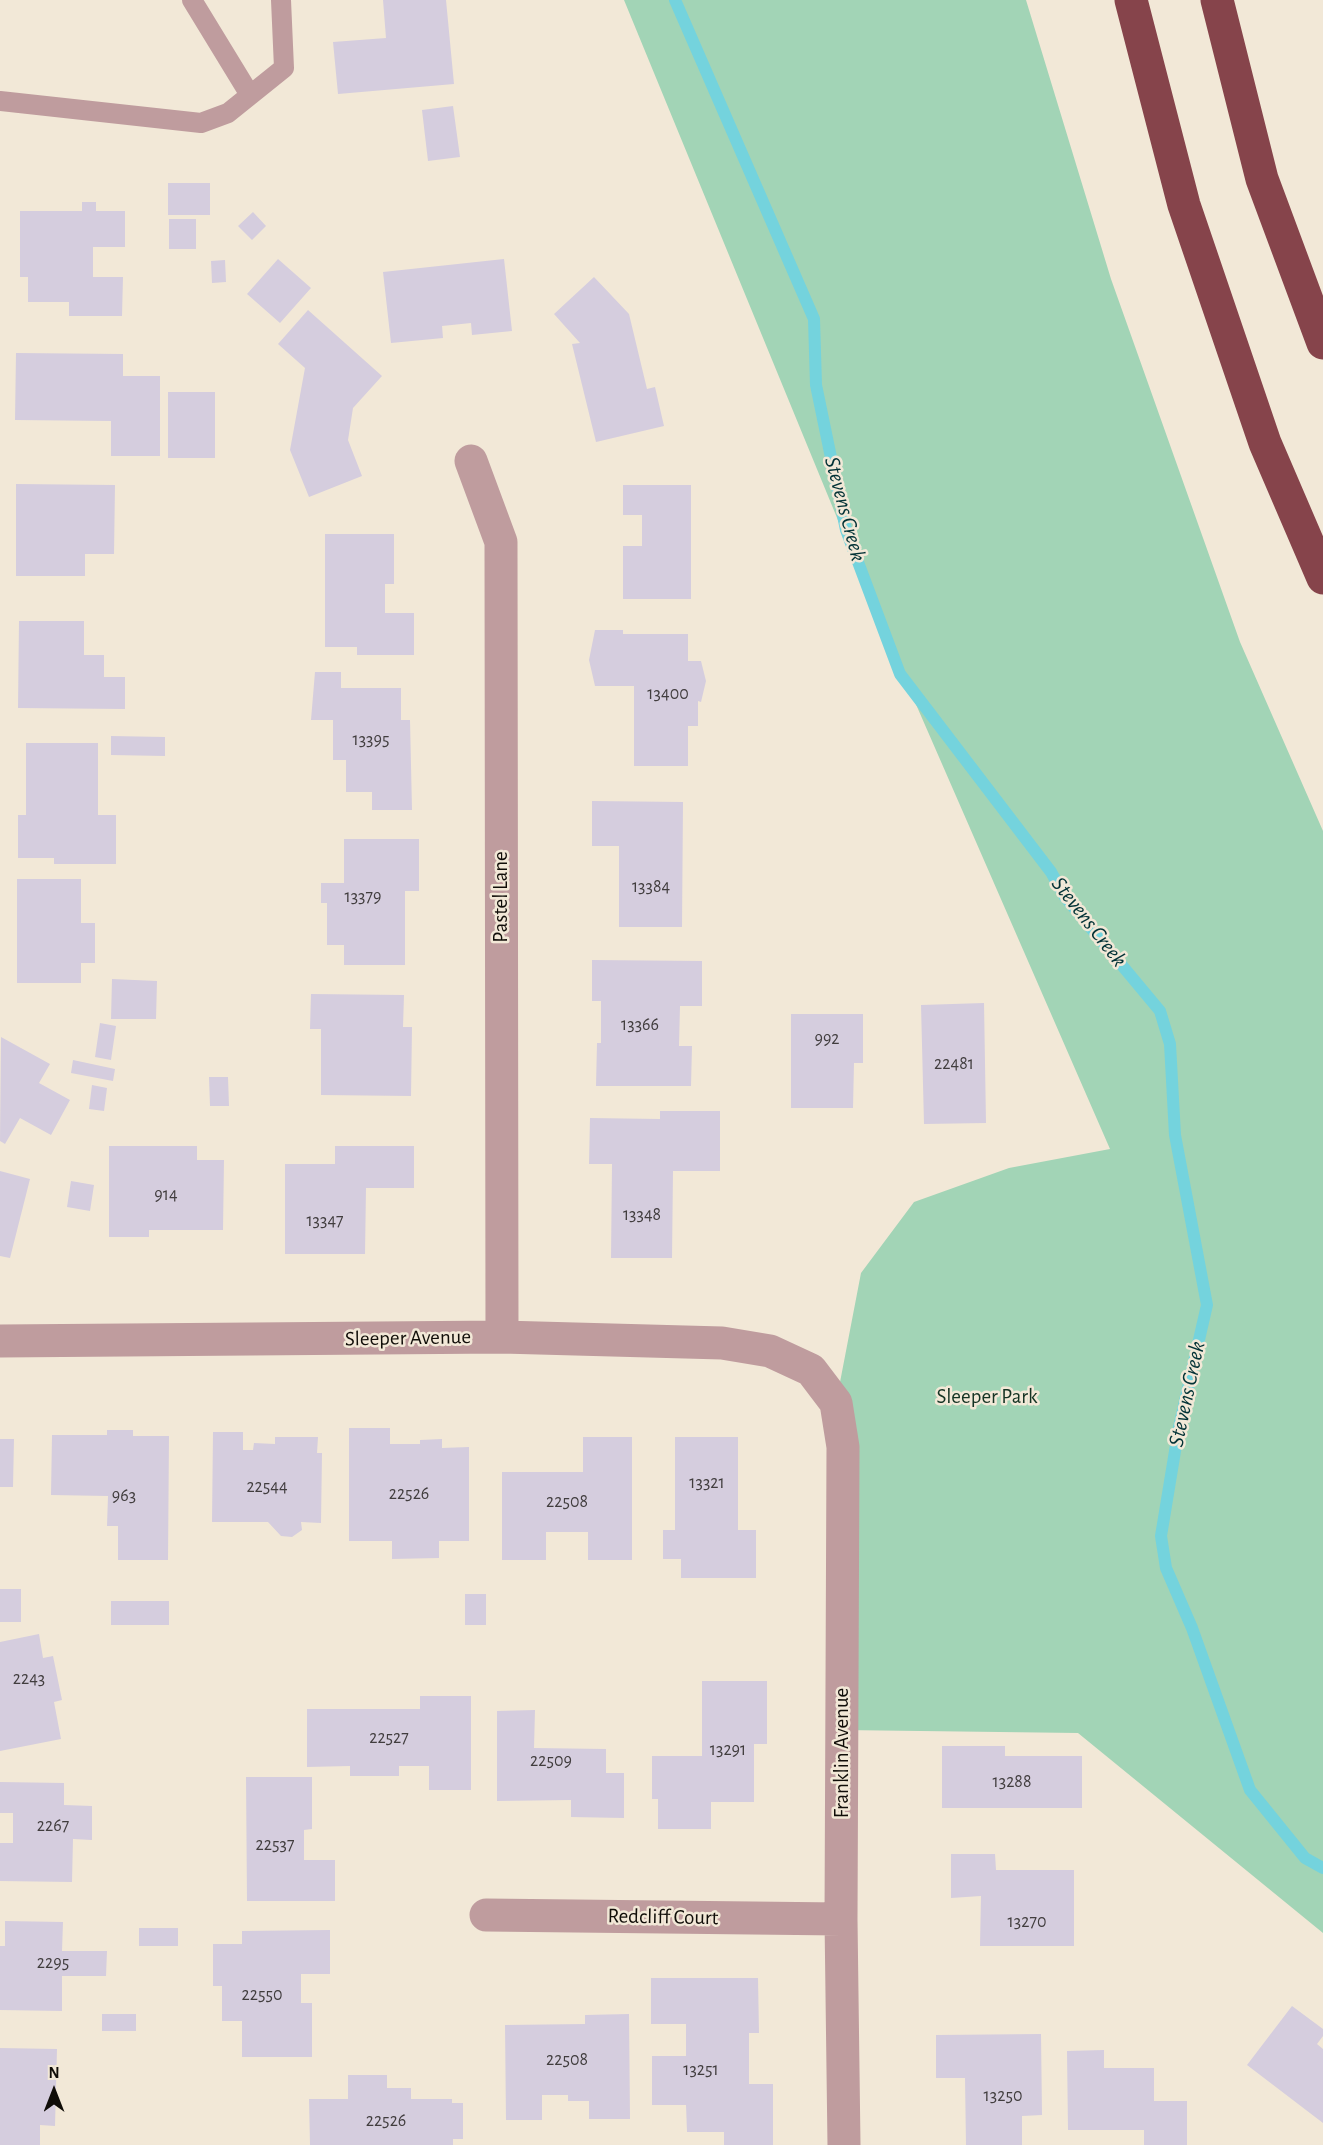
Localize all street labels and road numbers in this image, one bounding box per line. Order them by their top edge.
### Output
street label: Pastel Lane [488,851,514,943]
street label: Sleeper Avenue [345,1324,471,1352]
street label: Franklin Avenue [829,1688,855,1818]
street label: Redcliff Court [607,1903,719,1931]

